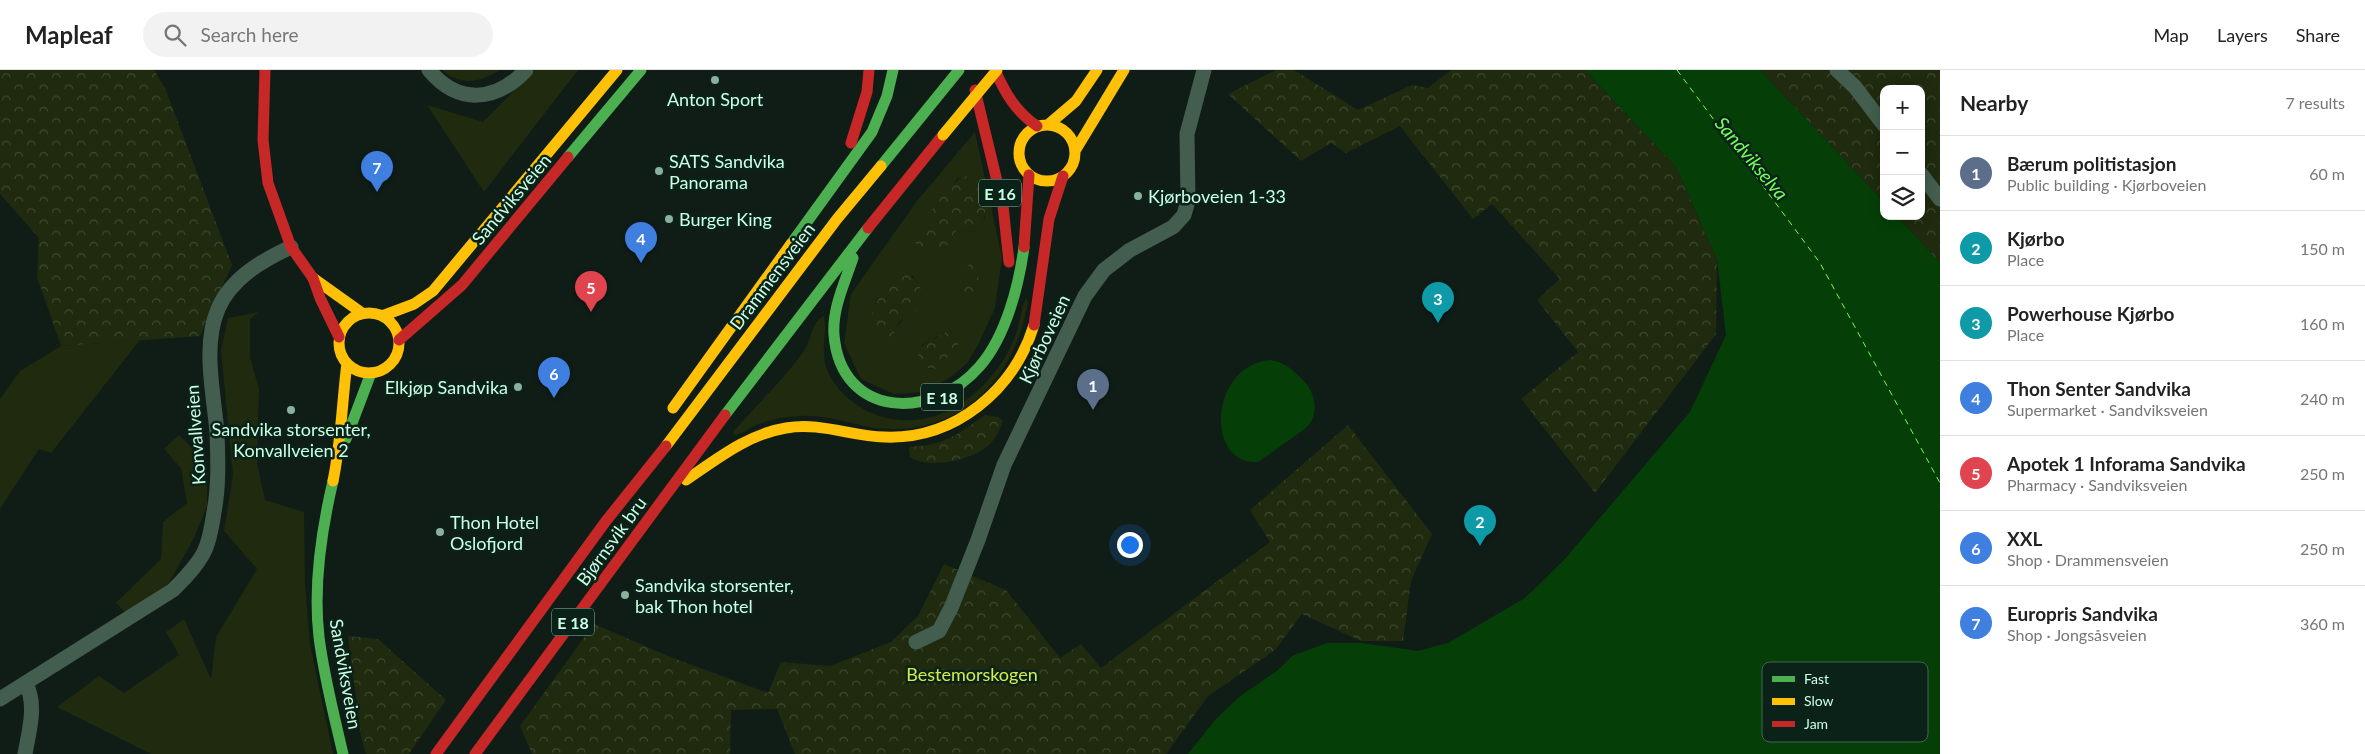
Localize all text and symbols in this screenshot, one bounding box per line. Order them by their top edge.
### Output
search box [143,12,493,57]
text: Mapleaf [25,20,113,49]
icon: search [161,21,189,49]
text: Search here [201,23,299,46]
text: Map [2153,24,2189,46]
text: Layers [2217,24,2268,46]
text: Share [2296,24,2340,46]
marker: Anton Sport [709,74,721,86]
map controls [1880,85,1925,220]
button: + [1880,85,1925,130]
place label: Anton Sport [667,88,764,110]
text: Nearby [1960,90,2028,115]
text: 7 results [2285,93,2345,112]
water label: Sandvikselva [1711,112,1793,204]
button: − [1880,130,1925,175]
street label: Sandviksveien [467,149,555,249]
place label: SATS Sandvika Panorama [669,150,785,193]
pin: 7 [361,151,393,192]
text: Bærum politistasjon [2007,152,2176,175]
text: 1 [1971,164,1981,183]
text: 60 m [2309,164,2345,183]
marker: SATS Sandvika Panorama [653,165,665,177]
button: layers [1880,175,1925,220]
text: Public building · Kjørboveien [2007,175,2207,194]
road number: E 16 [979,180,1021,206]
place label: Kjørboveien 1-33 [1148,185,1286,207]
marker: Kjørboveien 1-33 [1132,190,1144,202]
place label: Burger King [679,208,772,230]
marker: Burger King [663,213,675,225]
street label: Drammensveien [725,218,819,334]
pin: 4 [625,222,657,263]
text: Kjørbo [2007,227,2065,250]
text: 2 [1971,239,1981,258]
text: 150 m [2300,239,2345,258]
text: Place [2007,250,2044,269]
pin: 5 [575,271,607,312]
pin: 3 [1422,282,1454,323]
street label: Kjørboveien [1014,291,1074,387]
text: Powerhouse Kjørbo [2007,302,2174,325]
text: 3 [1971,314,1981,333]
text: 160 m [2300,314,2345,333]
text: Place [2007,325,2044,344]
pin: 6 [538,357,570,398]
pin: 1 [1077,369,1109,410]
place label: Elkjøp Sandvika [385,376,508,398]
text: Thon Senter Sandvika [2007,377,2191,400]
marker: Elkjøp Sandvika [512,381,524,393]
street label: Konvallveien [181,384,209,486]
road number: E 18 [921,384,963,411]
text: 4 [1971,389,1981,408]
text: 240 m [2300,389,2345,408]
text: Supermarket · Sandviksveien [2007,400,2208,419]
marker: Sandvika storsenter, Konvallveien 2 [285,404,297,416]
place label: Sandvika storsenter, Konvallveien 2 [212,418,370,461]
text: Apotek 1 Inforama Sandvika [2007,452,2246,475]
text: 5 [1971,464,1981,483]
text: 250 m [2300,464,2345,483]
text: Pharmacy · Sandviksveien [2007,475,2187,494]
street label: Bjørnsvik bru [571,492,651,590]
pin: 2 [1464,505,1496,546]
place label: Thon Hotel Oslofjord [450,511,539,554]
marker: Thon Hotel Oslofjord [434,526,446,538]
text: XXL [2007,527,2042,550]
your location [1117,532,1143,558]
text: 6 [1971,539,1981,558]
text: 250 m [2300,539,2345,558]
text: Shop · Drammensveien [2007,550,2169,569]
place label: Sandvika storsenter, bak Thon hotel [635,574,794,617]
marker: Sandvika storsenter, bak Thon hotel [619,589,631,601]
text: Europris Sandvika [2007,602,2158,625]
road number: E 18 [552,608,594,636]
text: 7 [1971,614,1981,633]
text: 360 m [2300,614,2345,633]
street label: Sandviksveien [325,617,367,731]
text: Shop · Jongsåsveien [2007,625,2147,644]
legend [1762,662,1928,742]
park label: Bestemorskogen [906,663,1038,685]
text: Fast [1804,670,1829,687]
text: Slow [1804,692,1834,709]
text: Jam [1804,715,1828,732]

